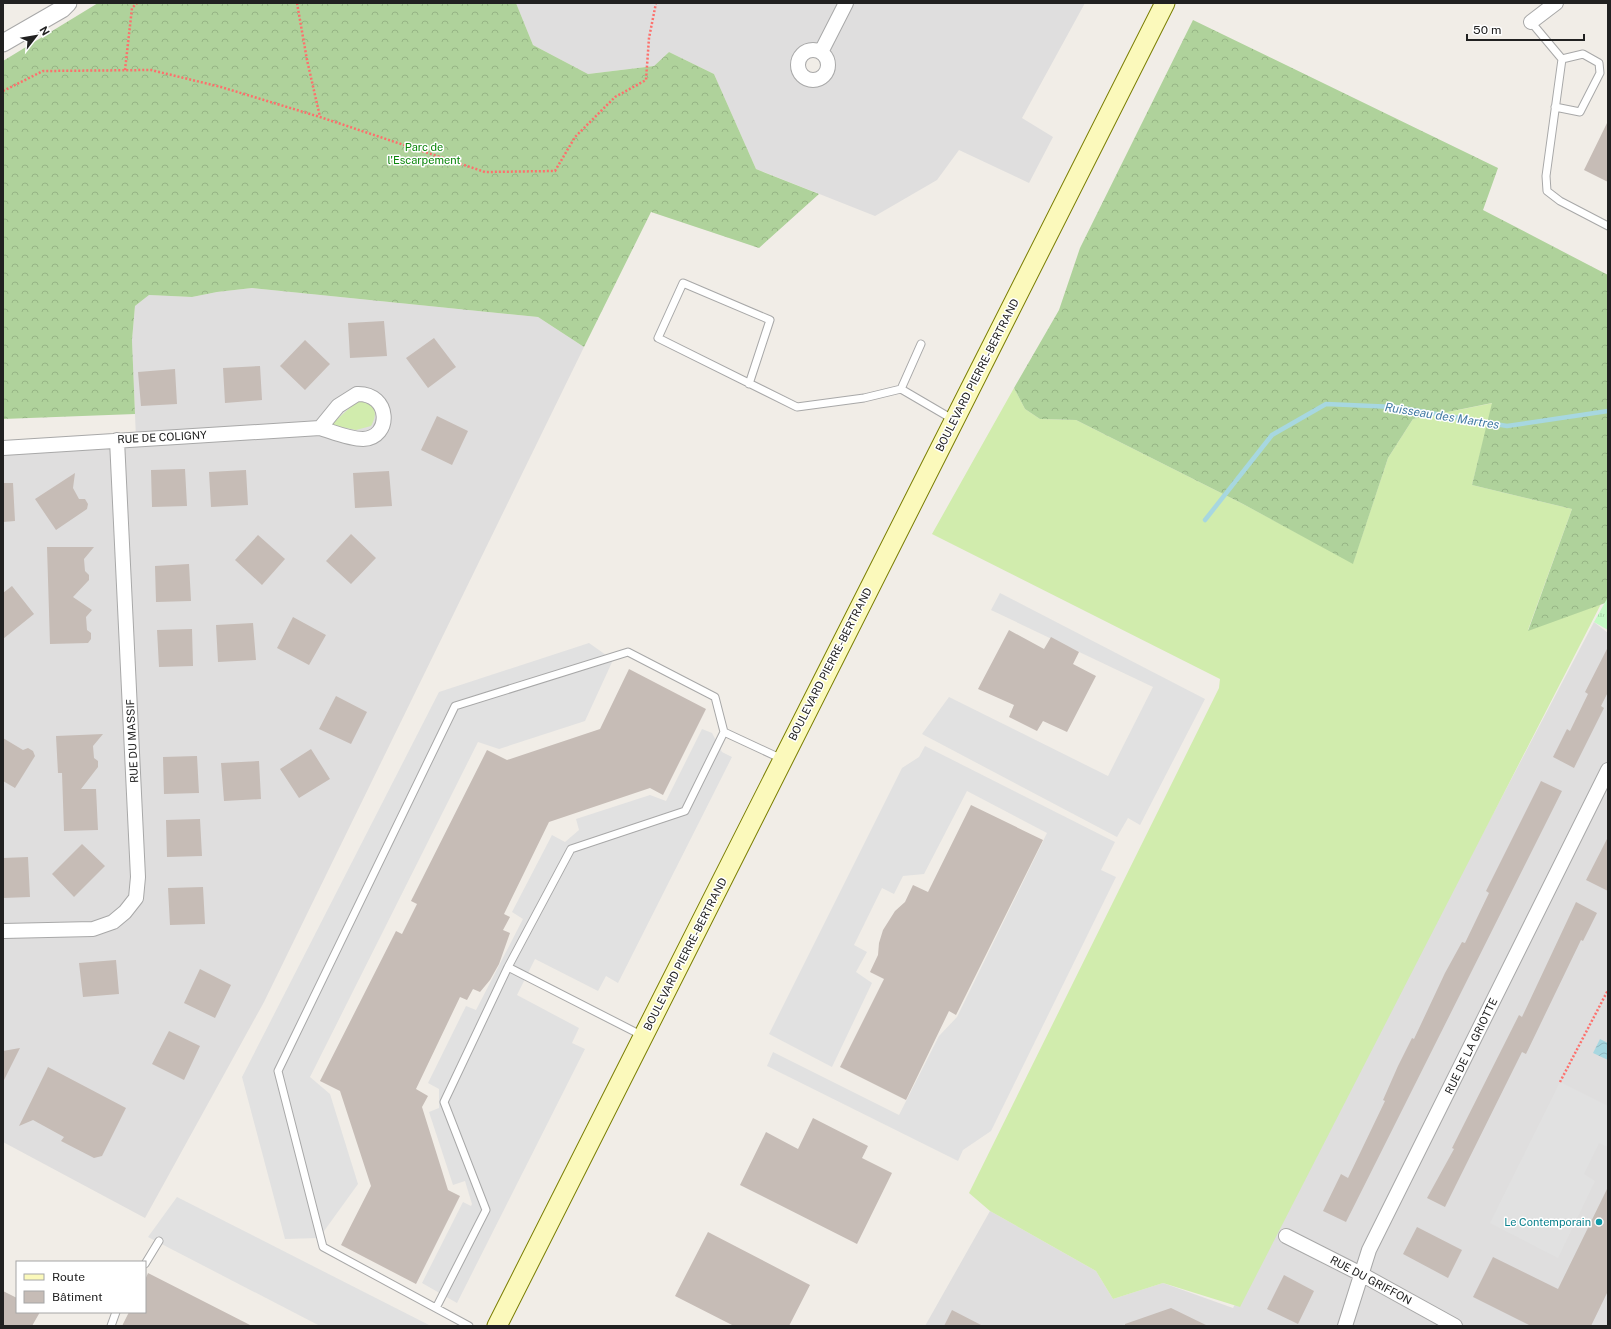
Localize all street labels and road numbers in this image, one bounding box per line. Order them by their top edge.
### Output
street label: BOULEVARD PIERRE-BERTRAND [933,296,1021,453]
street label: RUE DE COLIGNY [117,429,207,445]
street label: BOULEVARD PIERRE-BERTRAND [786,585,874,742]
street label: RUE DU MASSIF [124,699,140,783]
street label: BOULEVARD PIERRE-BERTRAND [641,875,729,1032]
street label: RUE DE LA GRIOTTE [1442,996,1500,1096]
street label: RUE DU GRIFFON [1328,1253,1414,1307]

